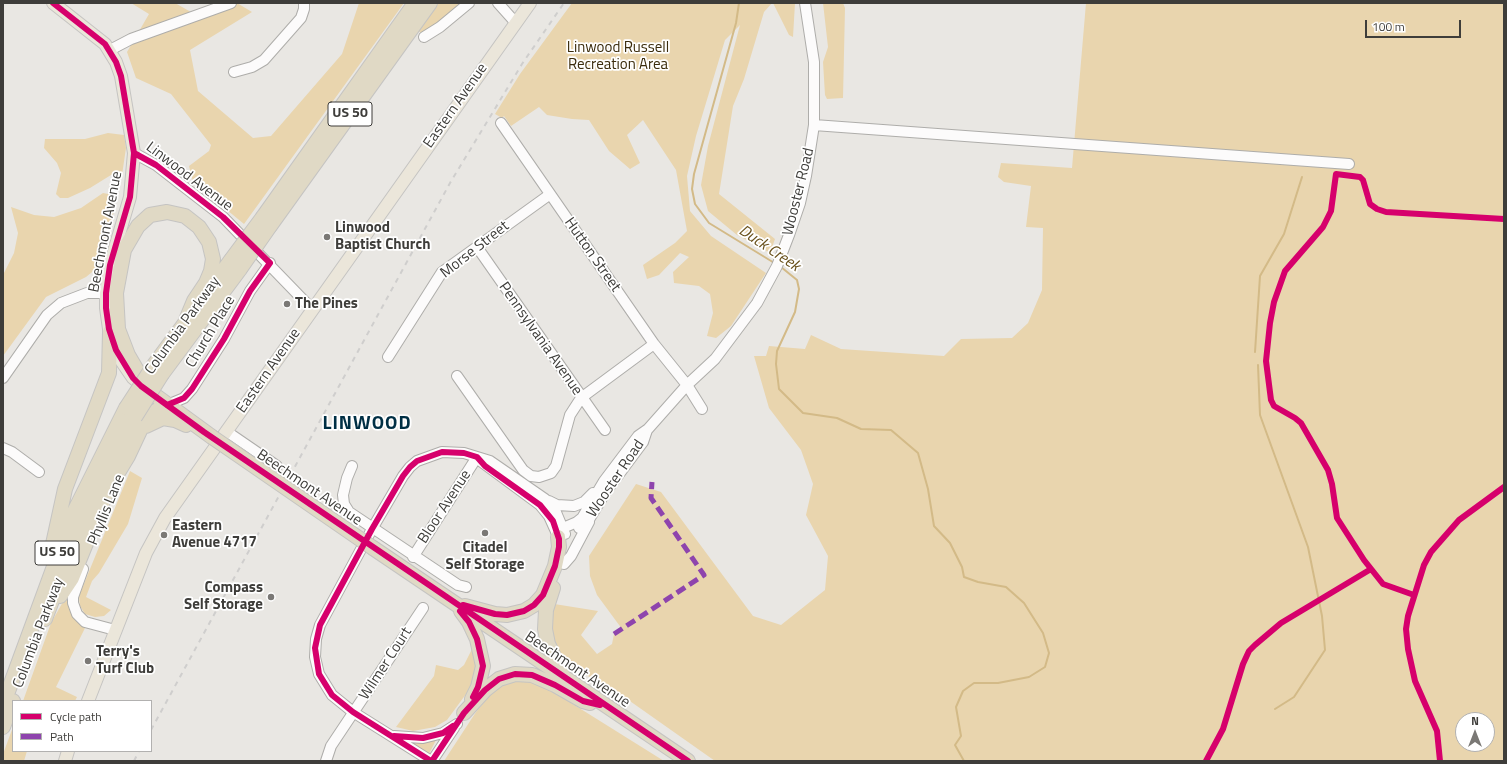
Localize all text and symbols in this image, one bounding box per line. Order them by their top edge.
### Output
scale bar [1367,12,1463,38]
text: 100 m [1372,17,1405,36]
park label: Linwood Russell Recreation Area [567,39,669,74]
street label: Eastern Avenue [420,60,492,152]
road number: US 50 [328,102,372,126]
street label: Linwood Avenue [142,139,236,215]
street label: Wooster Road [779,146,819,238]
street label: Beechmont Avenue [85,170,127,294]
street label: Hutton Street [560,214,624,296]
street label: Morse Street [437,218,513,282]
place label: Linwood Baptist Church [335,219,430,254]
water label: Duck Creek [735,222,803,276]
marker: Linwood Baptist Church [322,232,332,242]
street label: Columbia Parkway [141,274,225,378]
street label: Pennsylvania Avenue [494,279,586,399]
street label: Church Place [182,293,240,371]
place label: The Pines [295,295,358,313]
marker: The Pines [282,299,292,309]
street label: Eastern Avenue [233,325,305,417]
district label: LINWOOD [322,413,412,435]
street label: Wooster Road [583,437,649,521]
street label: Beechmont Avenue [253,446,365,530]
street label: Bloor Avenue [415,467,475,547]
street label: Phyllis Lane [85,472,129,548]
place label: Eastern Avenue 4717 [172,517,257,552]
marker: Citadel Self Storage [480,528,490,538]
marker: Eastern Avenue 4717 [159,530,169,540]
place label: Citadel Self Storage [446,539,524,574]
road number: US 50 [35,541,79,565]
street label: Columbia Parkway [10,575,68,691]
place label: Compass Self Storage [184,579,263,614]
marker: Compass Self Storage [266,592,276,602]
street label: Wilmer Court [356,624,416,704]
street label: Beechmont Avenue [521,628,633,712]
place label: Terry's Turf Club [96,643,154,678]
marker: Terry's Turf Club [83,656,93,666]
legend [12,700,152,752]
text: Cycle path [50,707,102,726]
north arrow [1455,712,1495,752]
text: N [1471,713,1479,729]
text: Path [50,727,74,746]

